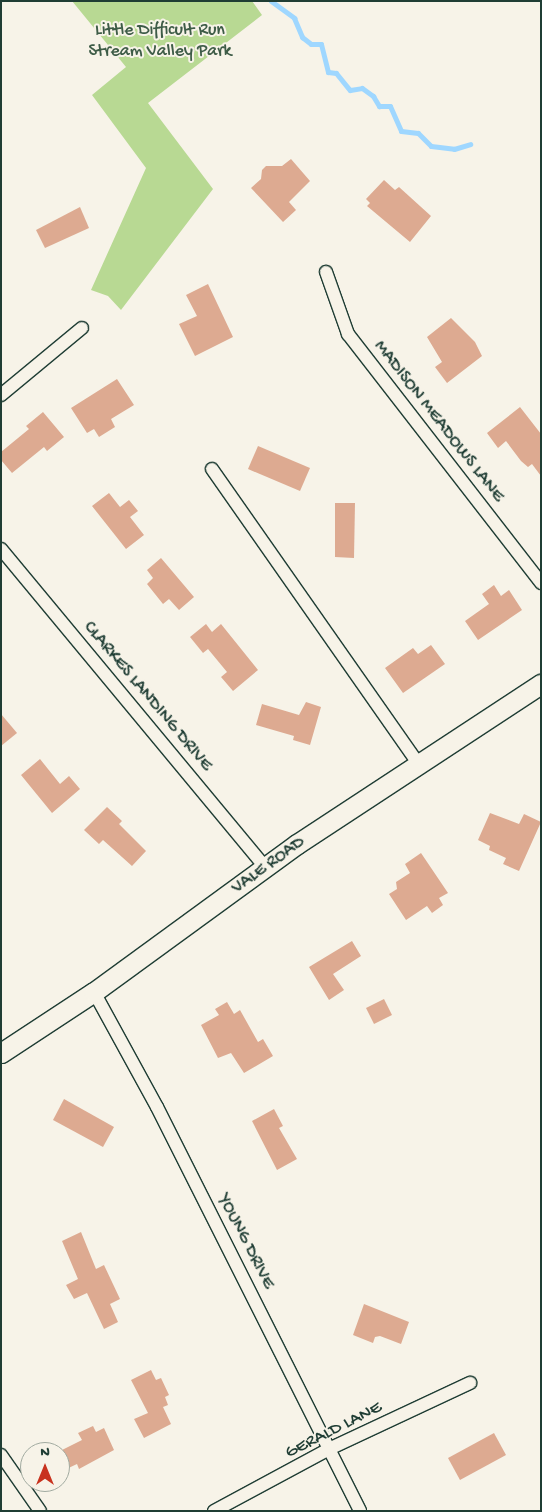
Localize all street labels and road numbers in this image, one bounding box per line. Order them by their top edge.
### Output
street label: MADISON MEADOWS LANE [368,337,508,507]
street label: CLARKES LANDING DRIVE [78,618,216,776]
street label: VALE ROAD [228,832,310,900]
street label: YOUNG DRIVE [212,1191,278,1293]
street label: GERALD LANE [282,1397,386,1465]

